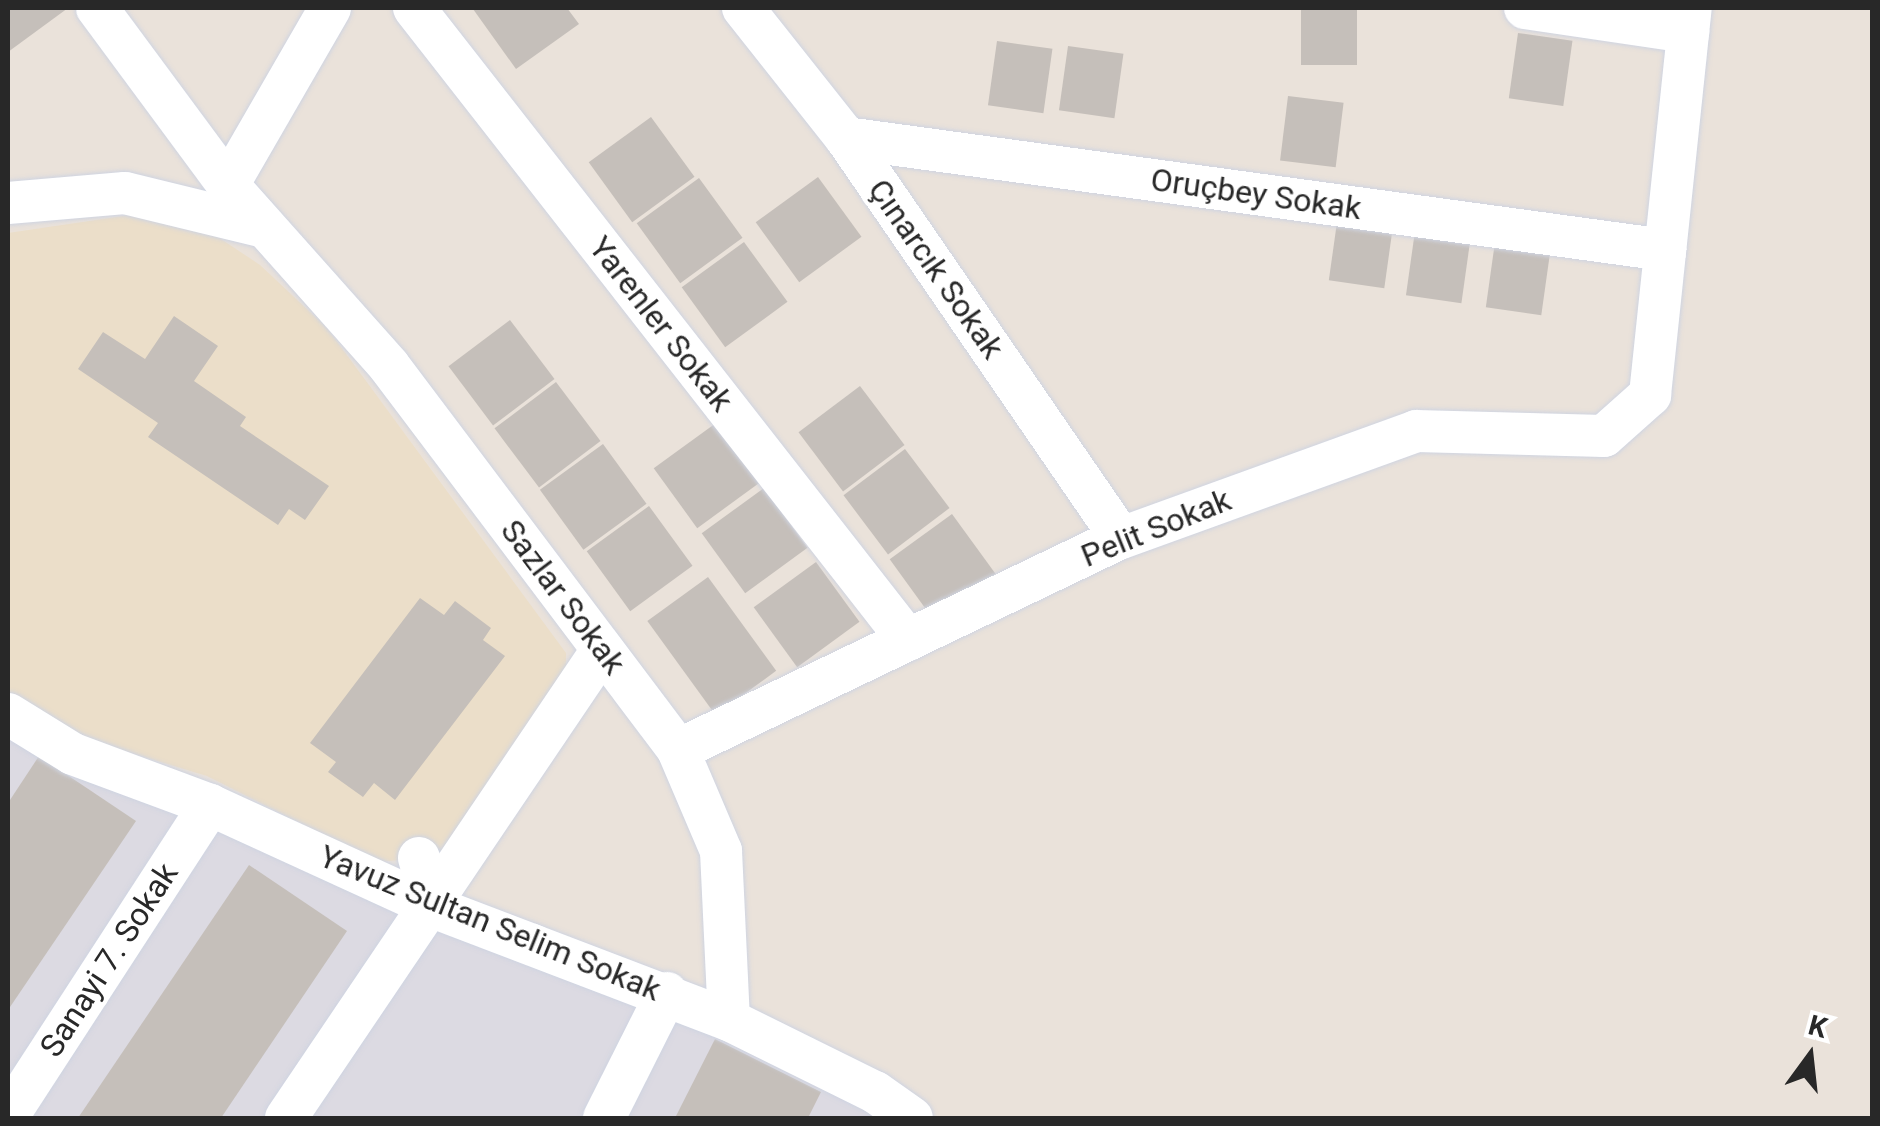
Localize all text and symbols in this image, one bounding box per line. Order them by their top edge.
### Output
street label: Oruçbey Sokak [1148,160,1364,228]
street label: Çınarcık Sokak [860,172,1012,366]
street label: Yarenler Sokak [581,229,741,419]
street label: Pelit Sokak [1076,481,1236,575]
street label: Sazlar Sokak [492,512,634,682]
street label: Yavuz Sultan Selim Sokak [314,837,666,1009]
street label: Sanayi 7. Sokak [32,856,186,1064]
north arrow [1760,1006,1860,1106]
text: K [1805,1008,1831,1045]

